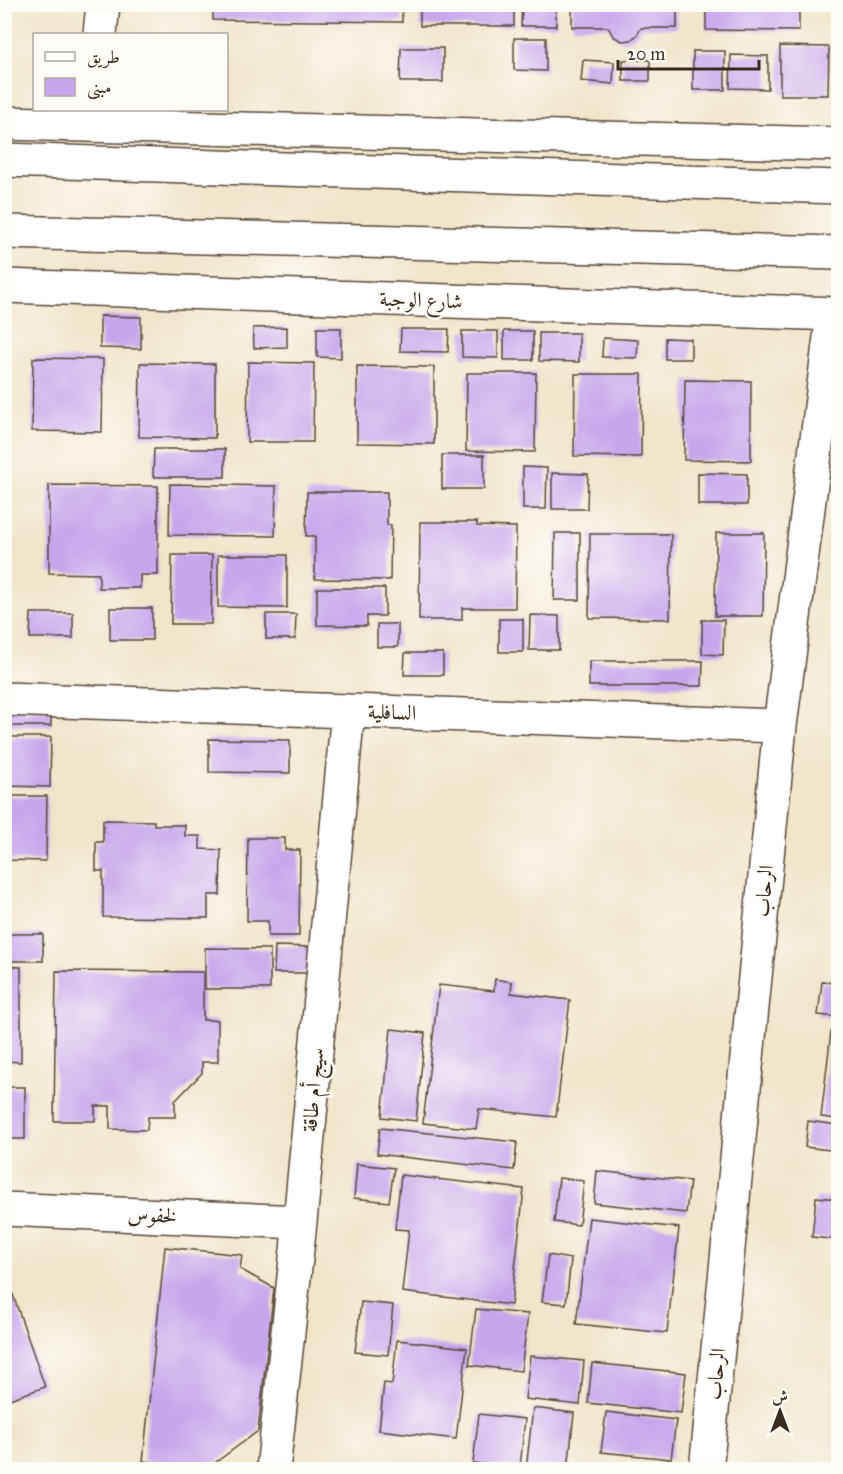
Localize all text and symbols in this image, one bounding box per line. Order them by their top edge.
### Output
legend [33,33,228,111]
scale bar [618,33,759,71]
text: 20 m [627,43,665,65]
text: طريق [87,46,120,69]
text: مبنى [87,76,112,100]
street label: شارع الوجبة [379,286,463,319]
street label: السافلية [367,698,417,726]
street label: الرحاب [748,864,780,918]
street label: سيج أم طاقة [294,1046,336,1134]
street label: لخفوس [127,1201,177,1229]
street label: الرحاب [700,1347,732,1401]
north arrow [750,1381,810,1441]
text: ش [772,1387,788,1406]

